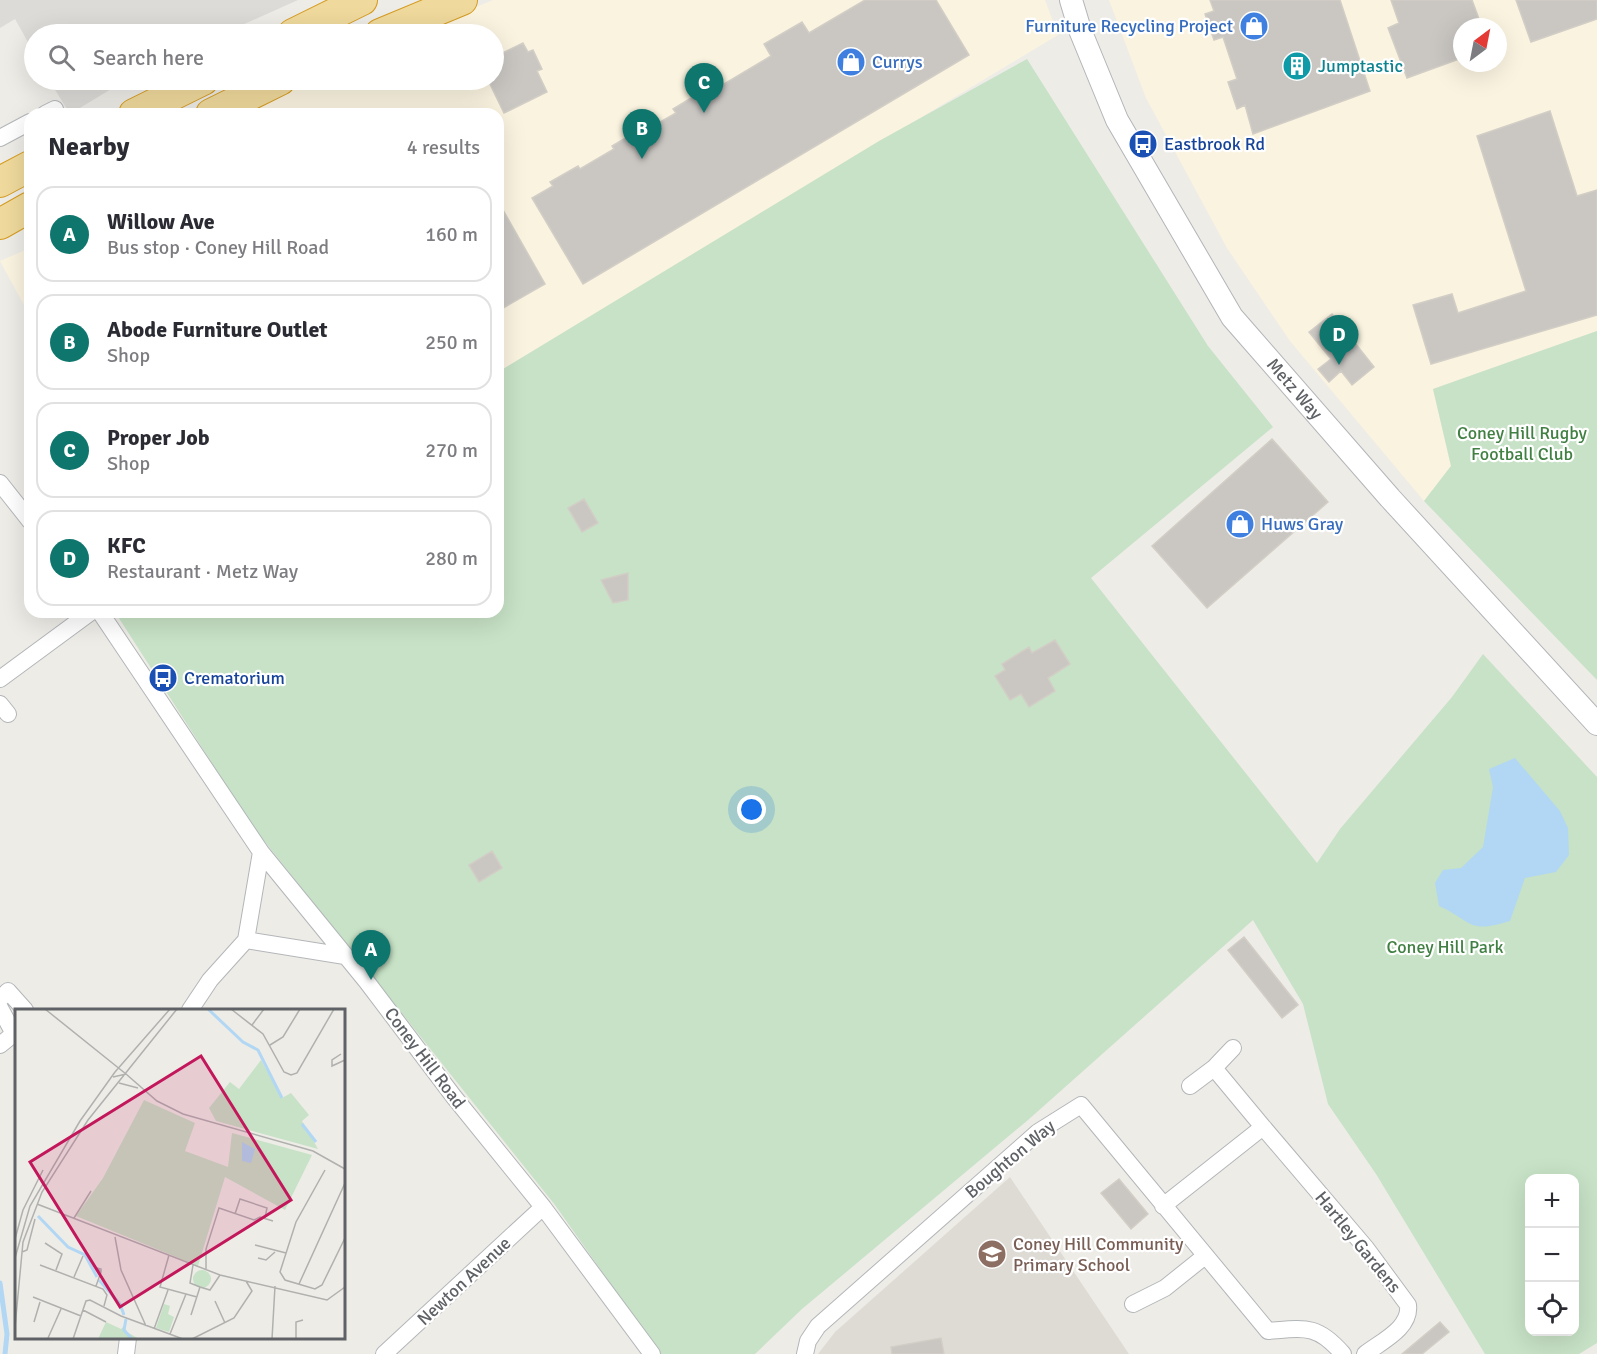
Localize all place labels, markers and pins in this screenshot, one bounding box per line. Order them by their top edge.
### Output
shop icon: Furniture Recycling Project [1238,10,1270,42]
place label: Furniture Recycling Project [1025,15,1233,37]
shop icon: Currys [835,46,867,78]
building icon: Jumptastic [1281,50,1313,82]
place label: Currys [872,51,923,73]
place label: Jumptastic [1318,55,1403,77]
pin: C [684,63,724,113]
pin: B [622,110,662,159]
bus stop icon: Eastbrook Rd [1127,128,1159,160]
place label: Eastbrook Rd [1164,133,1265,155]
pin: D [1320,316,1358,365]
shop icon: Huws Gray [1224,508,1256,540]
place label: Huws Gray [1261,513,1344,535]
bus stop icon: Crematorium [147,662,179,694]
place label: Crematorium [184,667,285,689]
pin: A [352,930,391,980]
place label: Coney Hill Community Primary School [1013,1233,1184,1276]
school or university icon: Coney Hill Community Primary School [976,1238,1008,1270]

